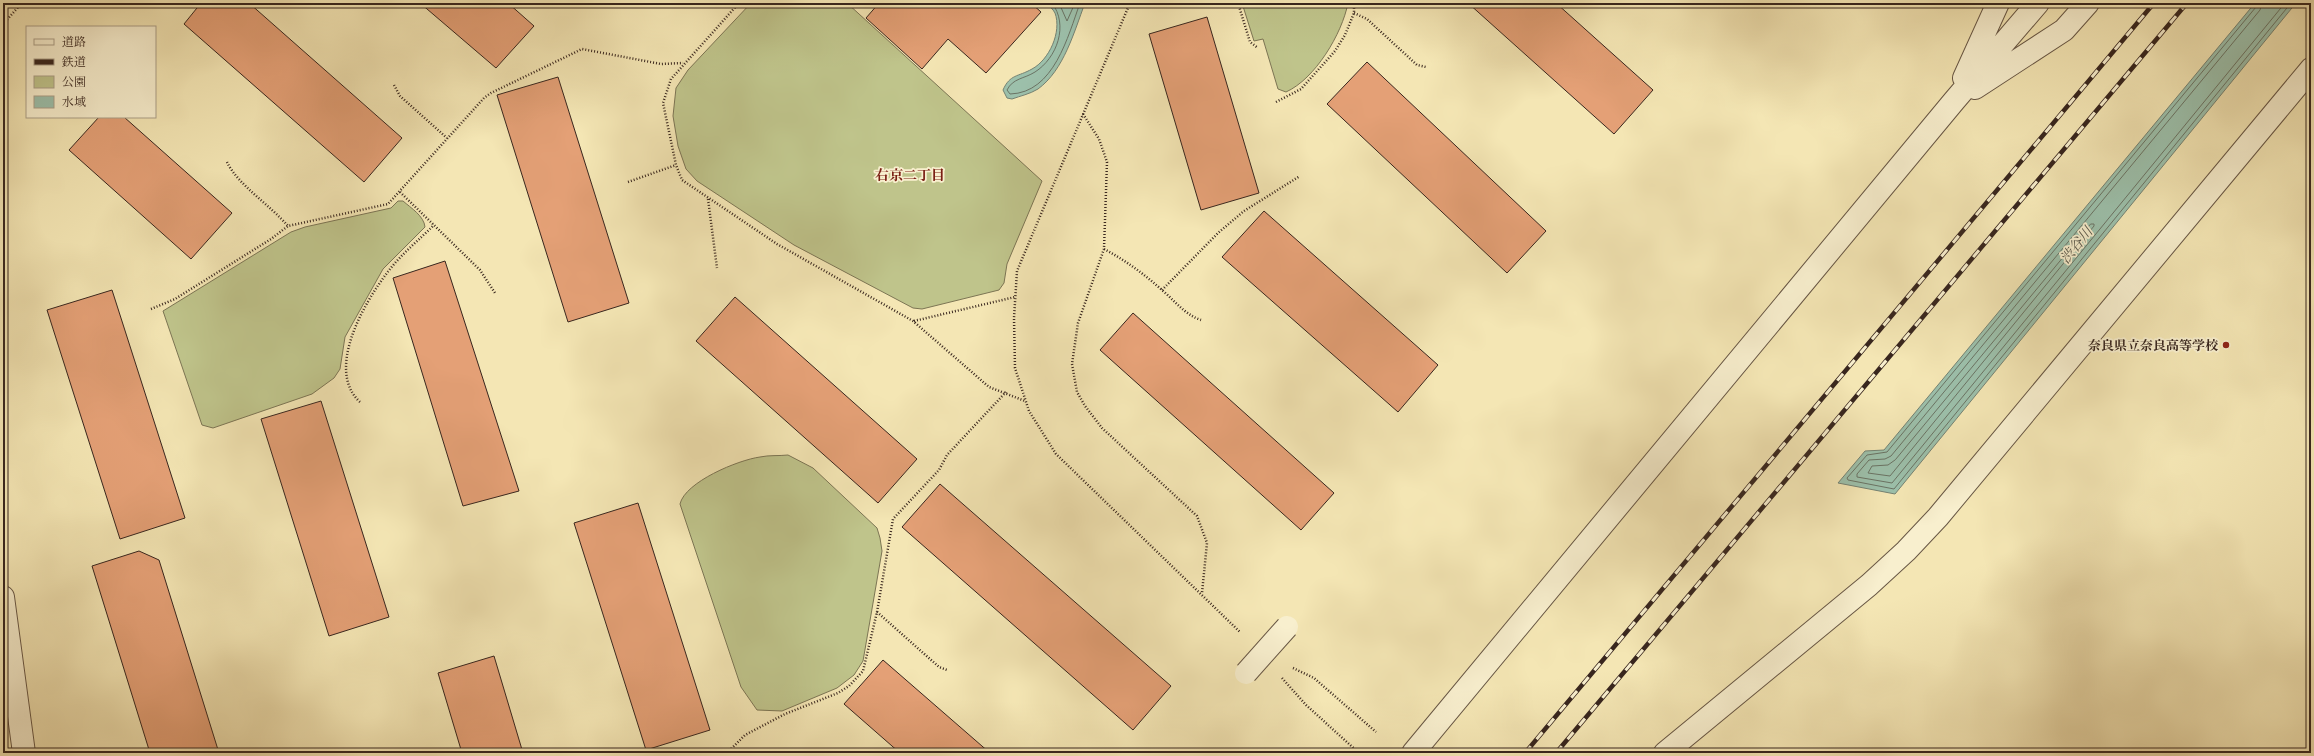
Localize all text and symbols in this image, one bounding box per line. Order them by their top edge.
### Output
legend [26,26,156,118]
text: 道路 [62,33,86,50]
text: 鉄道 [61,53,86,70]
text: 公園 [62,73,86,90]
text: 水域 [62,93,86,110]
district label: 右京二丁目 [875,165,945,185]
water label: 渋谷川 [2055,221,2098,268]
place label: 奈良県立奈良高等学校 [2088,336,2219,355]
marker: 奈良県立奈良高等学校 [2221,340,2231,350]

